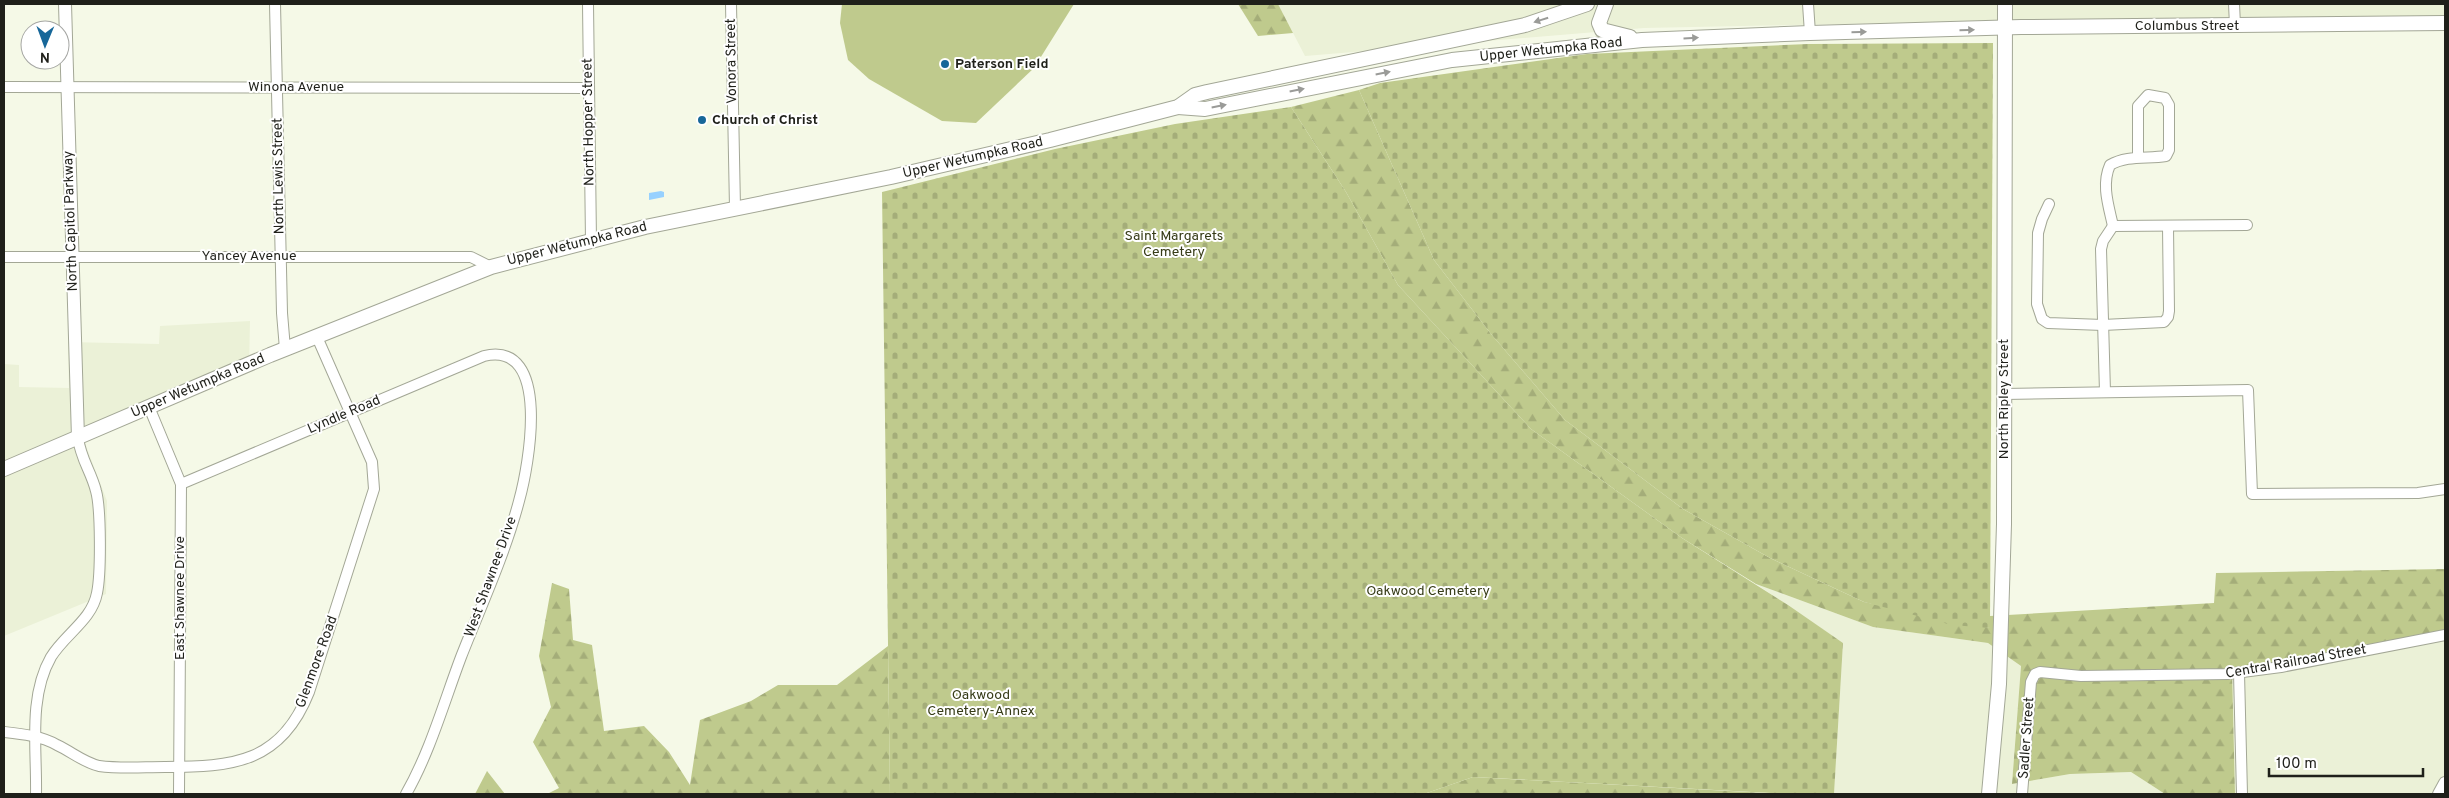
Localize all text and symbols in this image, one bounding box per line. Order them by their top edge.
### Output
one-way arrow [1533,16,1548,24]
street label: Vonora Street [723,18,741,104]
street label: Columbus Street [2135,18,2239,35]
north arrow [20,20,70,70]
one-way arrow [1959,25,1975,33]
one-way arrow [1851,27,1867,35]
one-way arrow [1683,33,1699,41]
street label: Upper Wetumpka Road [1479,34,1623,66]
text: N [40,48,50,65]
place label: Paterson Field [955,56,1049,73]
street label: North Hopper Street [579,58,599,186]
marker: Paterson Field [939,58,951,70]
one-way arrow [1375,68,1391,76]
street label: Winona Avenue [248,79,344,96]
one-way arrow [1290,86,1306,94]
one-way arrow [1211,101,1227,109]
place label: Church of Christ [712,112,818,129]
marker: Church of Christ [696,114,708,126]
street label: North Lewis Street [269,118,289,234]
street label: Upper Wetumpka Road [901,134,1045,182]
street label: North Capitol Parkway [60,150,82,292]
street label: Upper Wetumpka Road [505,218,649,270]
park label: Saint Margarets Cemetery [1125,228,1223,261]
street label: Yancey Avenue [202,248,296,265]
street label: North Ripley Street [1996,339,2013,459]
street label: Upper Wetumpka Road [129,350,267,422]
street label: Lyndle Road [305,392,383,438]
street label: West Shawnee Drive [461,514,521,640]
street label: East Shawnee Drive [172,536,189,660]
park label: Oakwood Cemetery [1366,583,1490,600]
street label: Glenmore Road [292,613,342,711]
street label: Central Railroad Street [2224,641,2368,683]
park label: Oakwood Cemetery-Annex [927,687,1035,720]
street label: Sadler Street [2016,696,2038,780]
scale bar [2269,746,2423,778]
text: 100 m [2276,755,2317,774]

